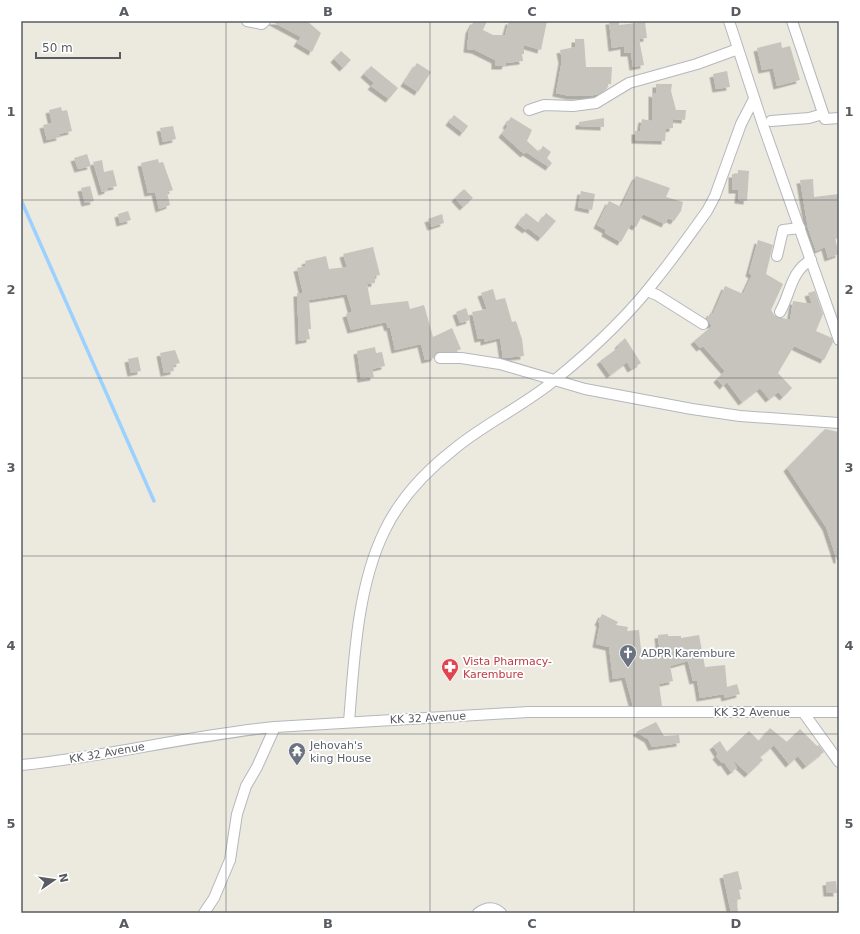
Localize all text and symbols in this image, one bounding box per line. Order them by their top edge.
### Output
text: A [119,4,129,19]
text: B [323,4,333,19]
text: C [527,4,537,19]
text: D [731,4,742,19]
scale bar [36,34,120,60]
text: 50 m [42,41,73,55]
text: 1 [6,104,16,119]
text: 1 [844,104,854,119]
text: 2 [6,282,16,297]
text: 2 [844,282,854,297]
text: 3 [6,460,16,475]
text: 3 [844,460,854,475]
text: 4 [6,638,16,653]
text: 4 [844,638,854,653]
church icon: ADPR Karembure [618,643,638,668]
place label: ADPR Karembure [641,647,736,660]
place label: Vista Pharmacy- Karembure [463,655,552,681]
pharmacy icon: Vista Pharmacy- Karembure [440,657,460,682]
street label: KK 32 Avenue [714,706,790,719]
street label: KK 32 Avenue [390,710,467,726]
place label: Jehovah's king House [309,739,372,765]
street label: KK 32 Avenue [68,740,146,766]
temple icon: Jehovah's king House [287,741,307,766]
text: 5 [6,816,16,831]
text: 5 [844,816,854,831]
north arrow [34,860,74,900]
text: N [56,872,71,884]
text: A [119,916,129,931]
text: B [323,916,333,931]
text: C [527,916,537,931]
text: D [731,916,742,931]

